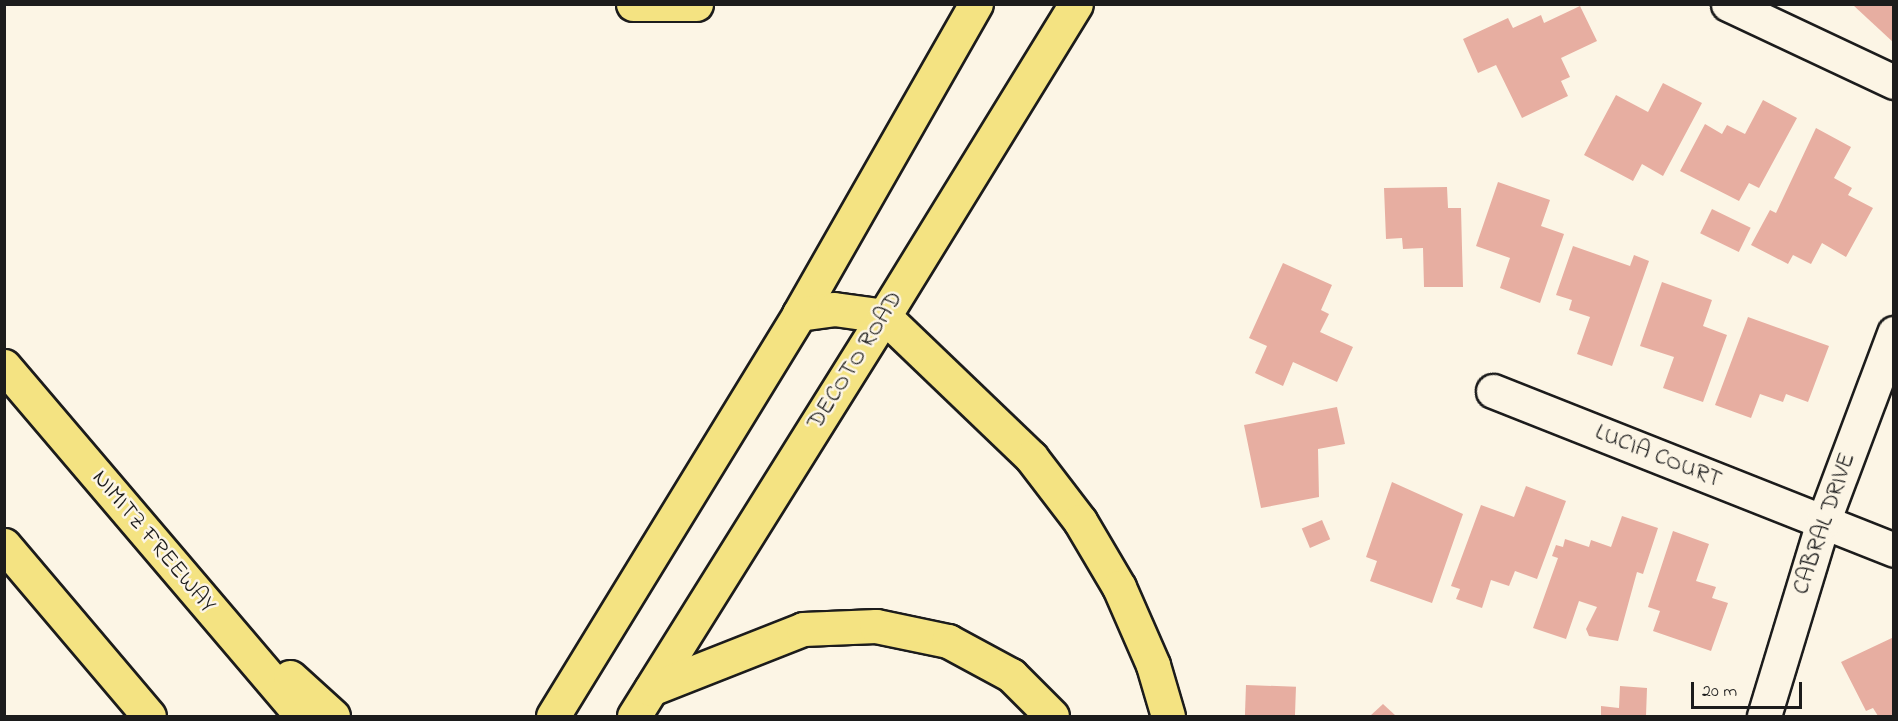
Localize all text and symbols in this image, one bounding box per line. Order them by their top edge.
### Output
street label: DECOTO ROAD [802,287,910,435]
street label: LUCIA COURT [1590,419,1726,495]
street label: CABRAL DRIVE [1787,449,1863,599]
street label: NIMITZ FREEWAY [85,465,221,619]
scale bar [1694,670,1805,708]
text: 20 m [1702,679,1737,705]

